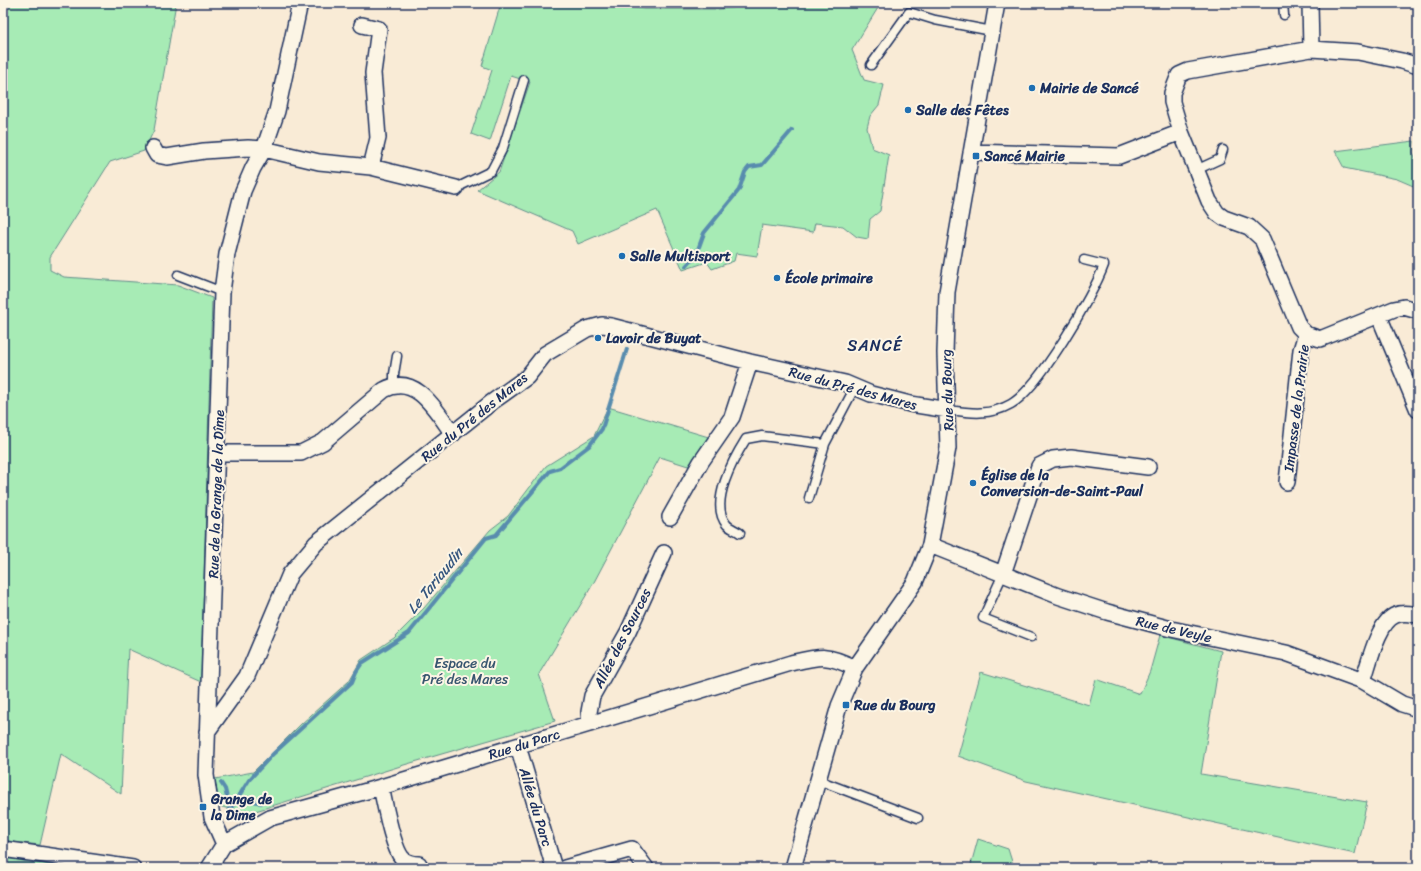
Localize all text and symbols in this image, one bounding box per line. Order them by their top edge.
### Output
place label: Mairie de Sancé [1039,76,1139,101]
marker: Mairie de Sancé [1027,83,1037,93]
place label: Salle des Fêtes [915,98,1009,123]
marker: Salle des Fêtes [903,105,913,115]
place label: Sancé Mairie [983,144,1066,169]
marker: Sancé Mairie [971,151,981,161]
place label: Salle Multisport [629,244,732,269]
marker: Salle Multisport [617,251,627,261]
place label: École primaire [785,266,873,291]
marker: École primaire [772,273,782,283]
place label: Lavoir de Buyat [606,326,702,351]
district label: SANCÉ [847,331,903,360]
marker: Lavoir de Buyat [593,333,603,343]
street label: Impasse de la Prairie [1276,343,1317,474]
street label: Rue du Bourg [934,349,961,431]
street label: Rue du Pré des Mares [786,359,920,418]
street label: Rue du Pré des Mares [415,366,534,469]
street label: Rue de la Grange de la Dîme [201,409,232,579]
place label: Église de la Conversion-de-Saint-Paul [980,463,1144,504]
marker: Église de la Conversion-de-Saint-Paul [968,478,978,488]
water label: Le Tariaudin [400,541,471,620]
street label: Allée des Sources [586,583,659,694]
street label: Rue de Veyle [1133,609,1214,650]
park label: Espace du Pré des Mares [422,651,509,692]
place label: Rue du Bourg [853,693,936,718]
marker: Rue du Bourg [841,700,851,710]
street label: Rue du Parc [485,722,563,767]
street label: Allée du Parc [511,763,559,850]
place label: Grange de la Dime [210,787,272,828]
marker: Grange de la Dime [198,802,208,812]

